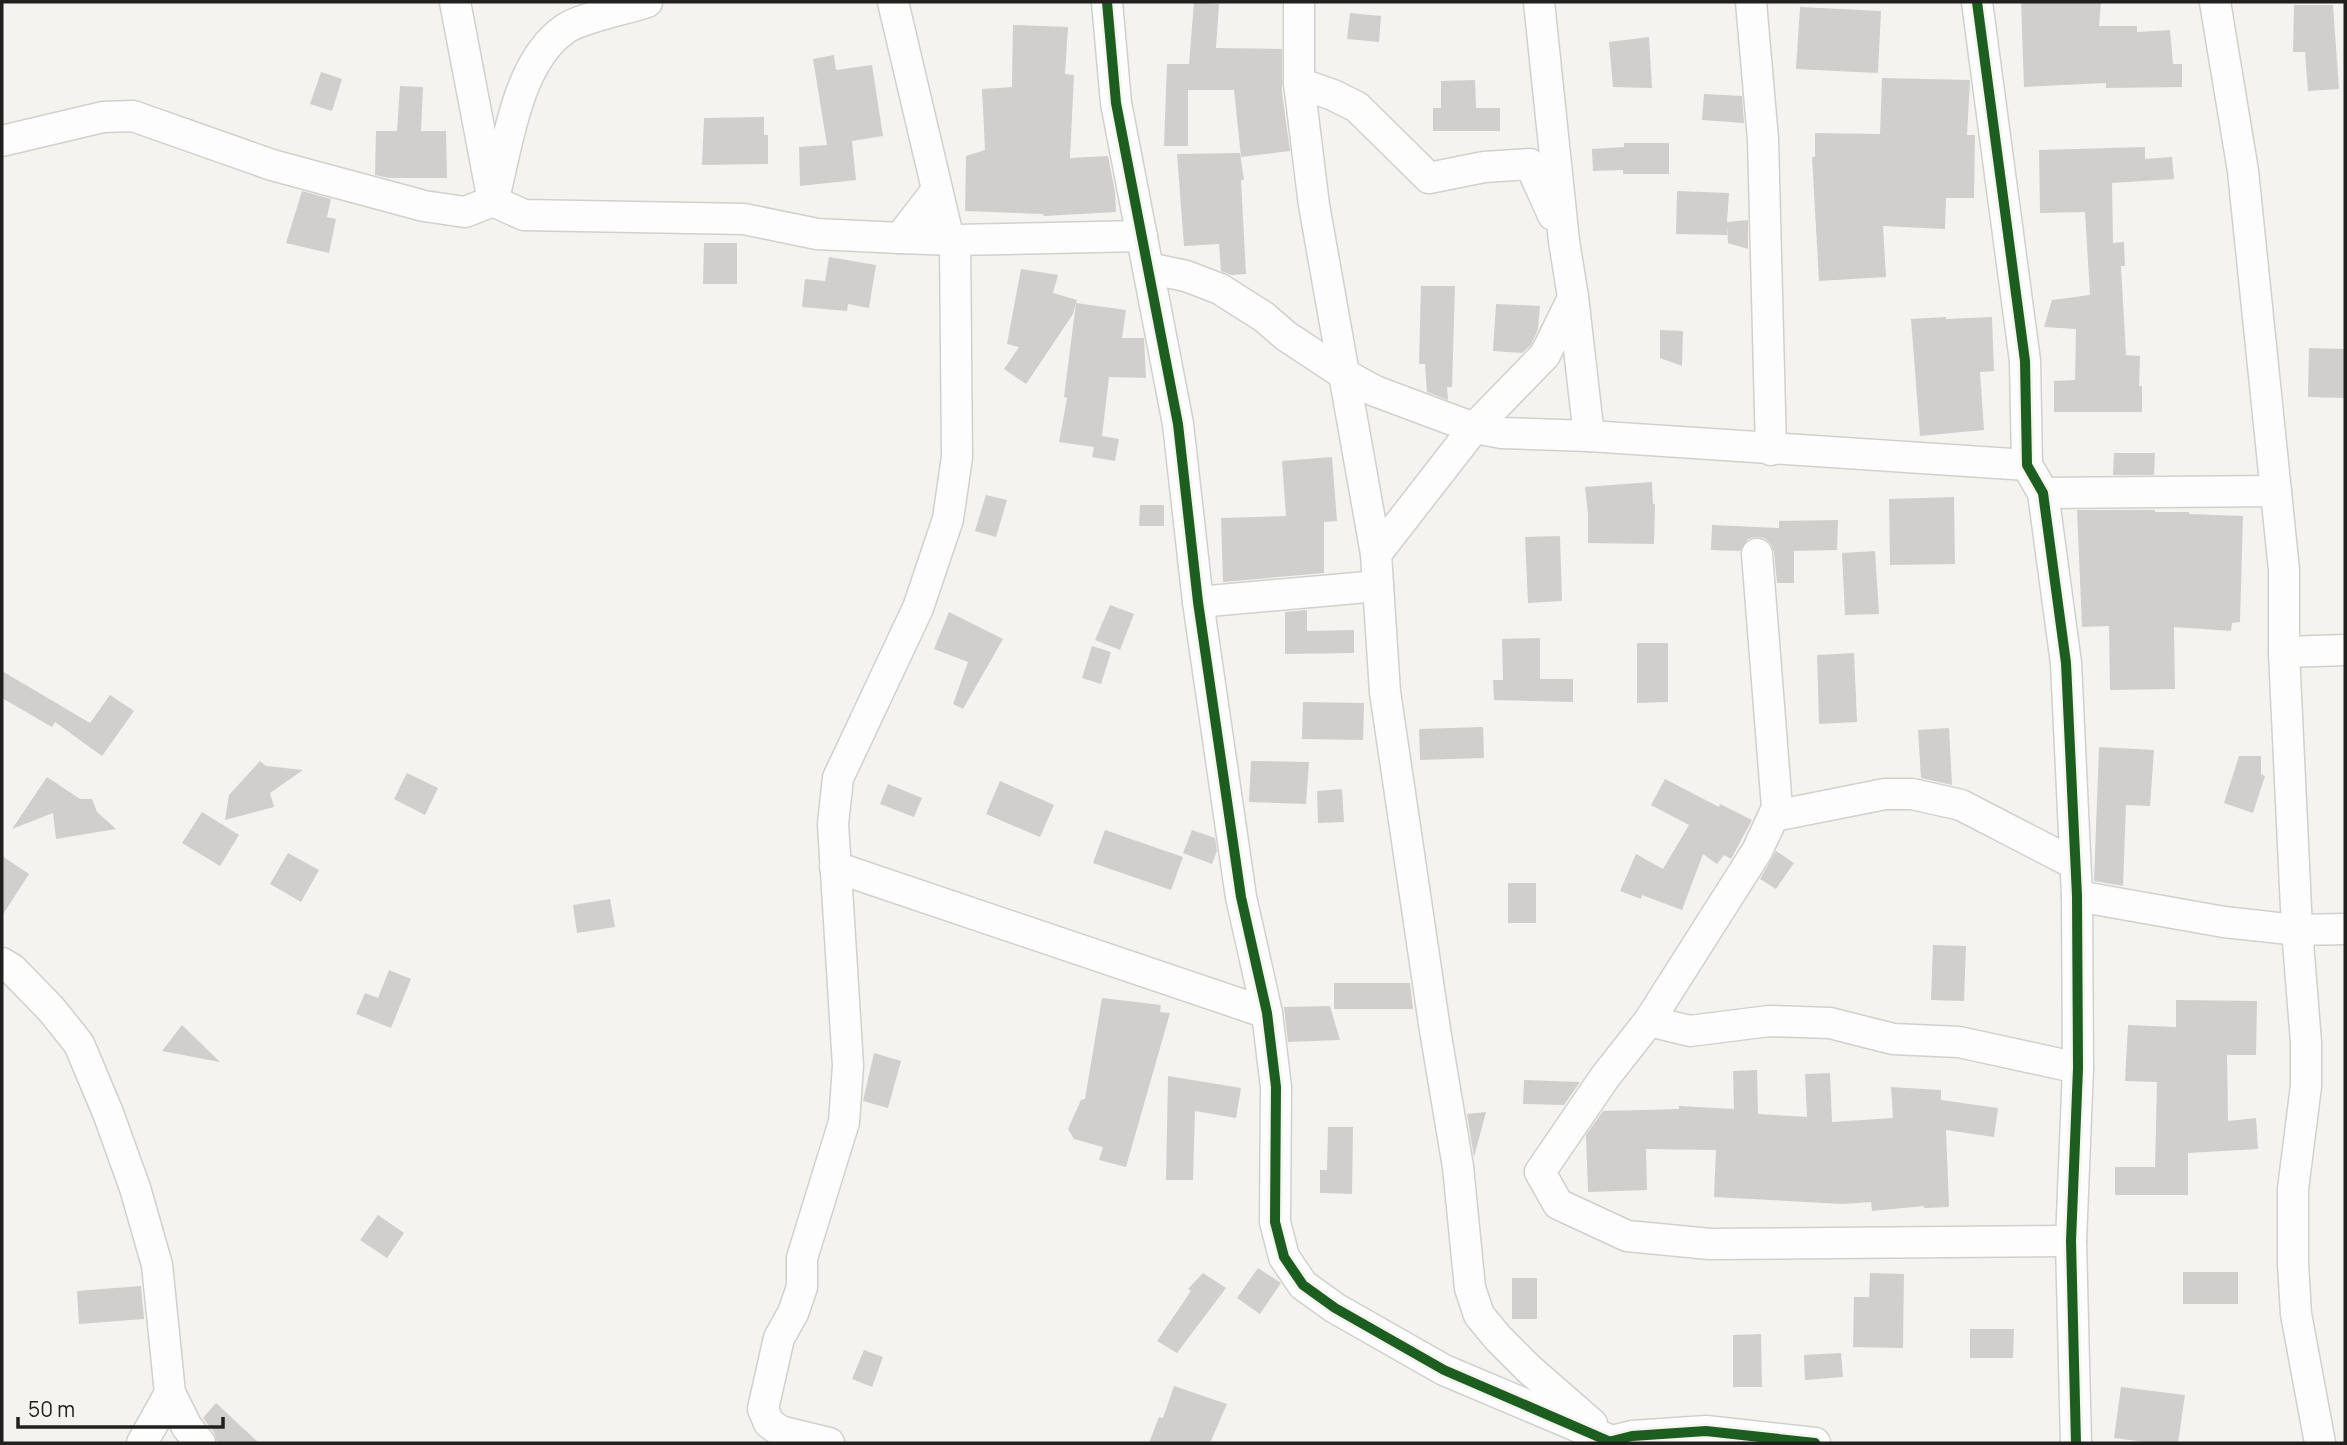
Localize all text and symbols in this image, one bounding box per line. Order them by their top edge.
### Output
scale bar [18,1386,222,1430]
text: 50 m [28,1395,75,1423]

